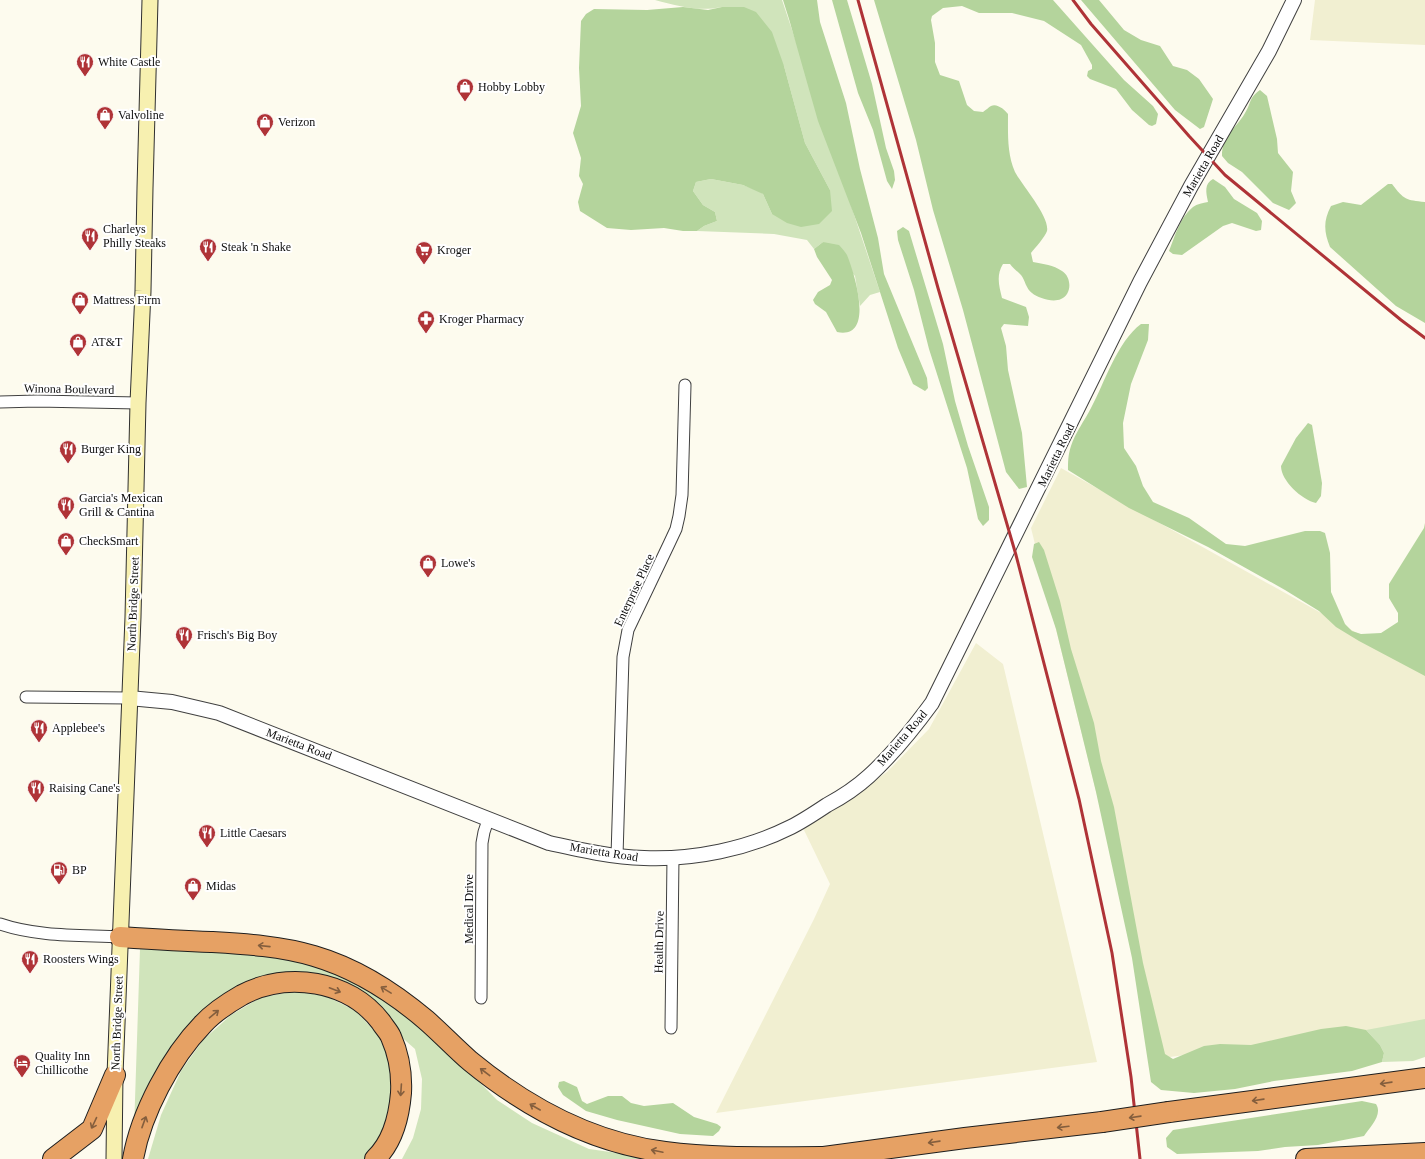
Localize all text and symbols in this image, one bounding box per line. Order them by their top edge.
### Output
restaurant icon: White Castle [75,52,95,77]
place label: White Castle [98,55,160,69]
shop icon: Hobby Lobby [455,77,475,102]
place label: Hobby Lobby [478,80,545,94]
shop icon: Valvoline [95,105,115,130]
place label: Valvoline [118,108,164,122]
shop icon: Verizon [255,112,275,137]
place label: Verizon [278,115,315,129]
street label: Marietta Road [1180,133,1226,199]
place label: Charleys Philly Steaks [103,222,166,250]
restaurant icon: Charleys Philly Steaks [80,226,100,251]
restaurant icon: Steak 'n Shake [198,237,218,262]
place label: Steak 'n Shake [221,240,291,254]
supermarket icon: Kroger [414,240,434,265]
place label: Kroger [437,243,471,257]
shop icon: Mattress Firm [70,290,90,315]
place label: Mattress Firm [93,293,161,307]
pharmacy icon: Kroger Pharmacy [416,309,436,334]
place label: Kroger Pharmacy [439,312,524,326]
shop icon: AT&T [68,332,88,357]
place label: AT&T [91,335,123,349]
street label: Winona Boulevard [24,381,114,397]
street label: Marietta Road [1035,421,1077,489]
restaurant icon: Burger King [58,439,78,464]
place label: Burger King [81,442,141,456]
place label: Garcia's Mexican Grill & Cantina [79,491,163,519]
restaurant icon: Garcia's Mexican Grill & Cantina [56,495,76,520]
shop icon: CheckSmart [56,531,76,556]
place label: CheckSmart [79,534,139,548]
street label: Enterprise Place [611,552,657,628]
shop icon: Lowe's [418,553,438,578]
street label: North Bridge Street [124,556,142,652]
place label: Lowe's [441,556,475,570]
restaurant icon: Frisch's Big Boy [174,625,194,650]
place label: Frisch's Big Boy [197,628,277,642]
street label: Marietta Road [874,707,930,769]
restaurant icon: Applebee's [29,718,49,743]
place label: Applebee's [52,721,105,735]
street label: Marietta Road [264,725,334,763]
restaurant icon: Raising Cane's [26,778,46,803]
place label: Raising Cane's [49,781,120,795]
restaurant icon: Little Caesars [197,823,217,848]
place label: Little Caesars [220,826,287,840]
street label: Marietta Road [569,840,639,864]
fuel station icon: BP [49,860,69,885]
place label: BP [72,863,87,877]
street label: Medical Drive [462,874,476,944]
shop icon: Midas [183,876,203,901]
place label: Midas [206,879,236,893]
street label: Health Drive [651,911,667,973]
one-way arrow [258,943,271,950]
restaurant icon: Roosters Wings [20,949,40,974]
place label: Roosters Wings [43,952,119,966]
street label: North Bridge Street [108,975,126,1071]
one-way arrow [380,985,392,993]
one-way arrow [328,986,340,994]
one-way arrow [209,1010,220,1019]
place label: Quality Inn Chillicothe [35,1049,90,1077]
hotel icon: Quality Inn Chillicothe [12,1053,32,1078]
one-way arrow [480,1068,491,1077]
one-way arrow [1380,1079,1393,1087]
one-way arrow [397,1083,404,1096]
one-way arrow [1251,1096,1264,1104]
one-way arrow [529,1102,541,1110]
one-way arrow [1129,1113,1142,1121]
one-way arrow [140,1116,148,1128]
one-way arrow [90,1117,97,1129]
one-way arrow [1057,1123,1070,1130]
one-way arrow [928,1138,941,1146]
one-way arrow [651,1146,664,1154]

